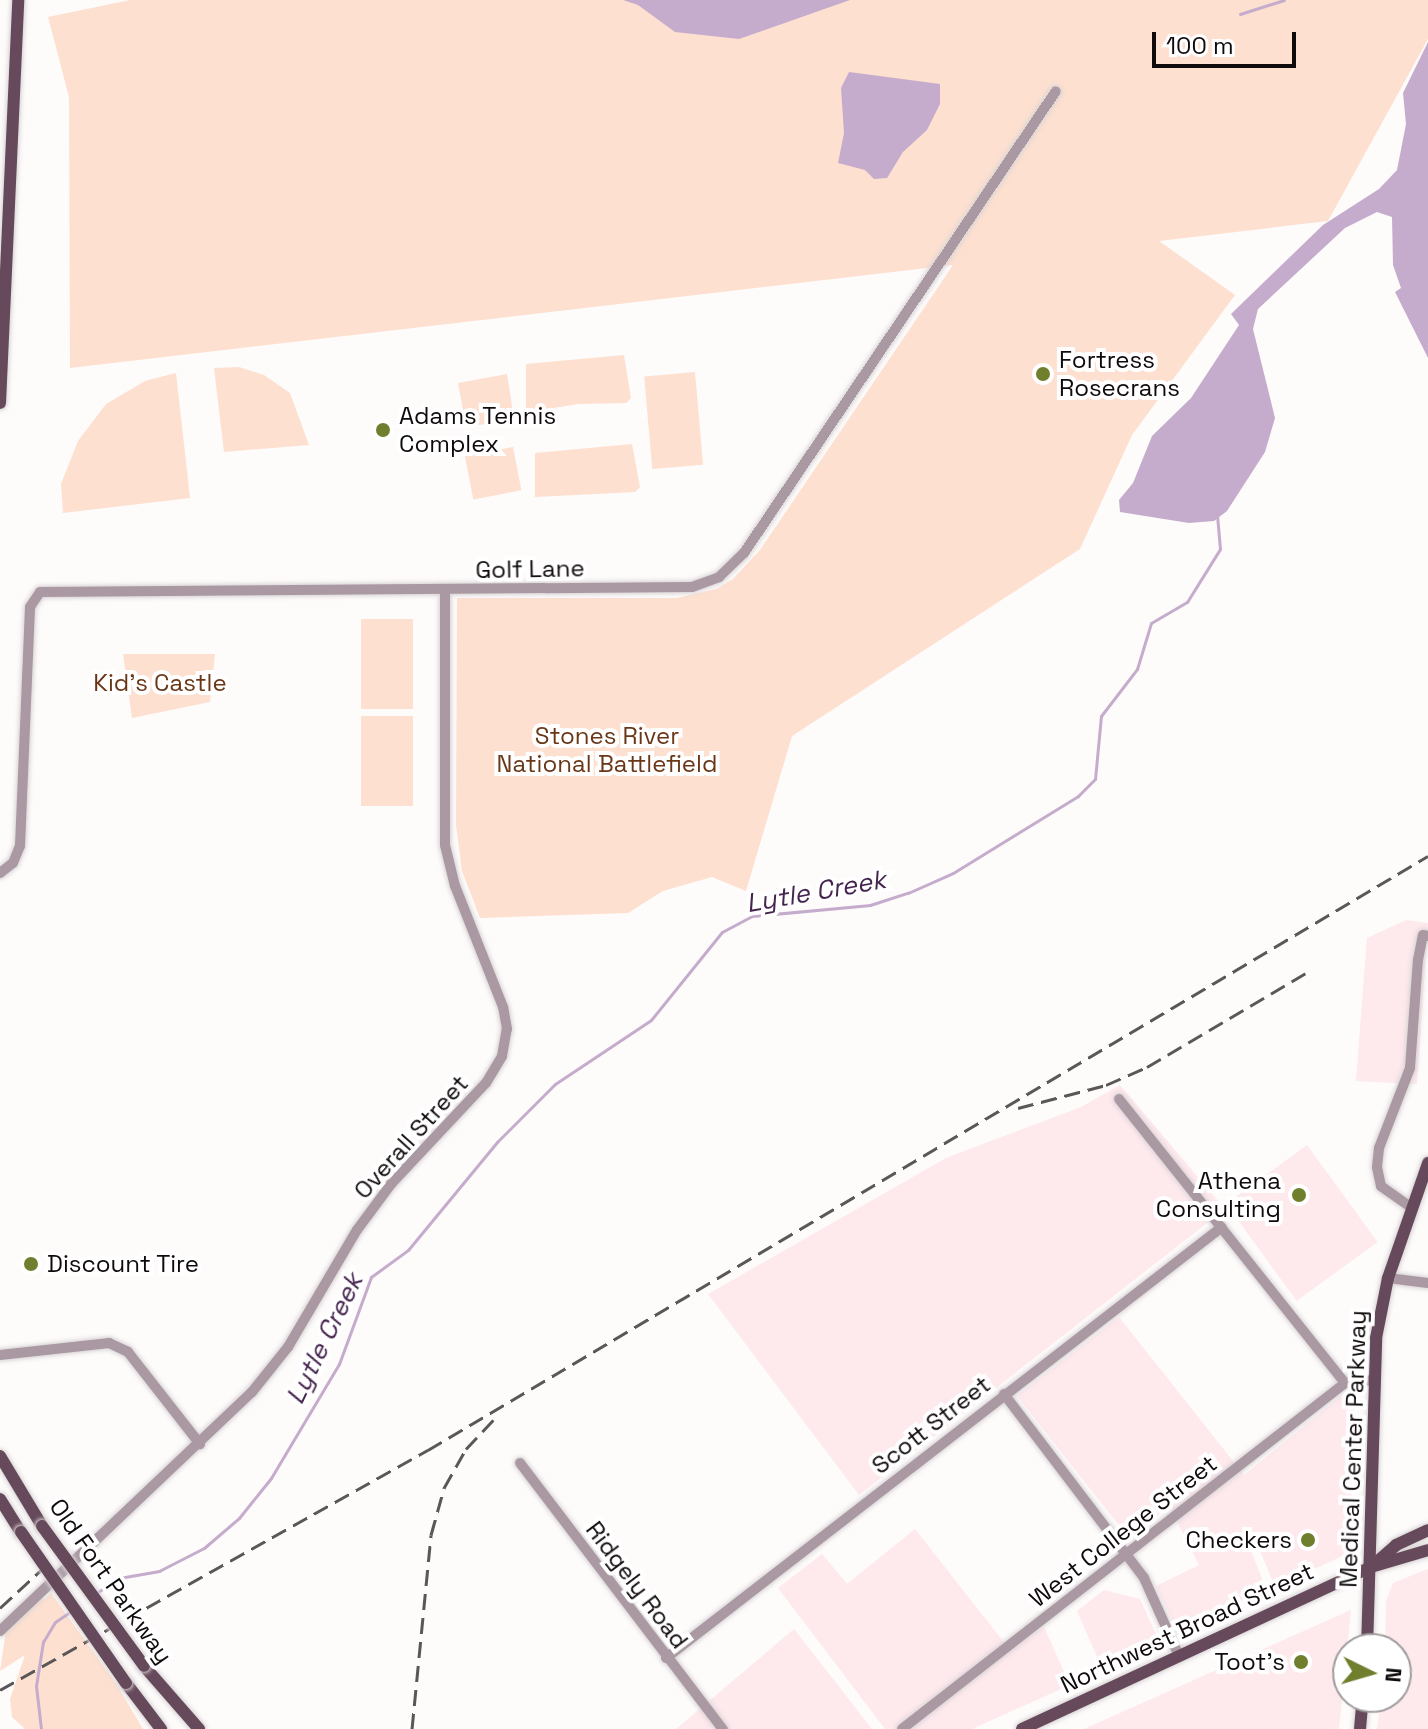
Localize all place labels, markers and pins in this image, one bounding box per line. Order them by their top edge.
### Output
place label: Fortress Rosecrans [1059,346,1180,402]
marker: Fortress Rosecrans [1034,365,1052,383]
place label: Adams Tennis Complex [399,402,557,458]
marker: Adams Tennis Complex [374,421,392,439]
place label: Athena Consulting [1156,1167,1281,1223]
marker: Athena Consulting [1288,1184,1310,1206]
place label: Discount Tire [47,1250,199,1278]
marker: Discount Tire [22,1255,40,1273]
place label: Checkers [1185,1526,1292,1554]
marker: Checkers [1299,1531,1317,1549]
place label: Toot's [1214,1648,1285,1676]
marker: Toot's [1292,1653,1310,1671]

